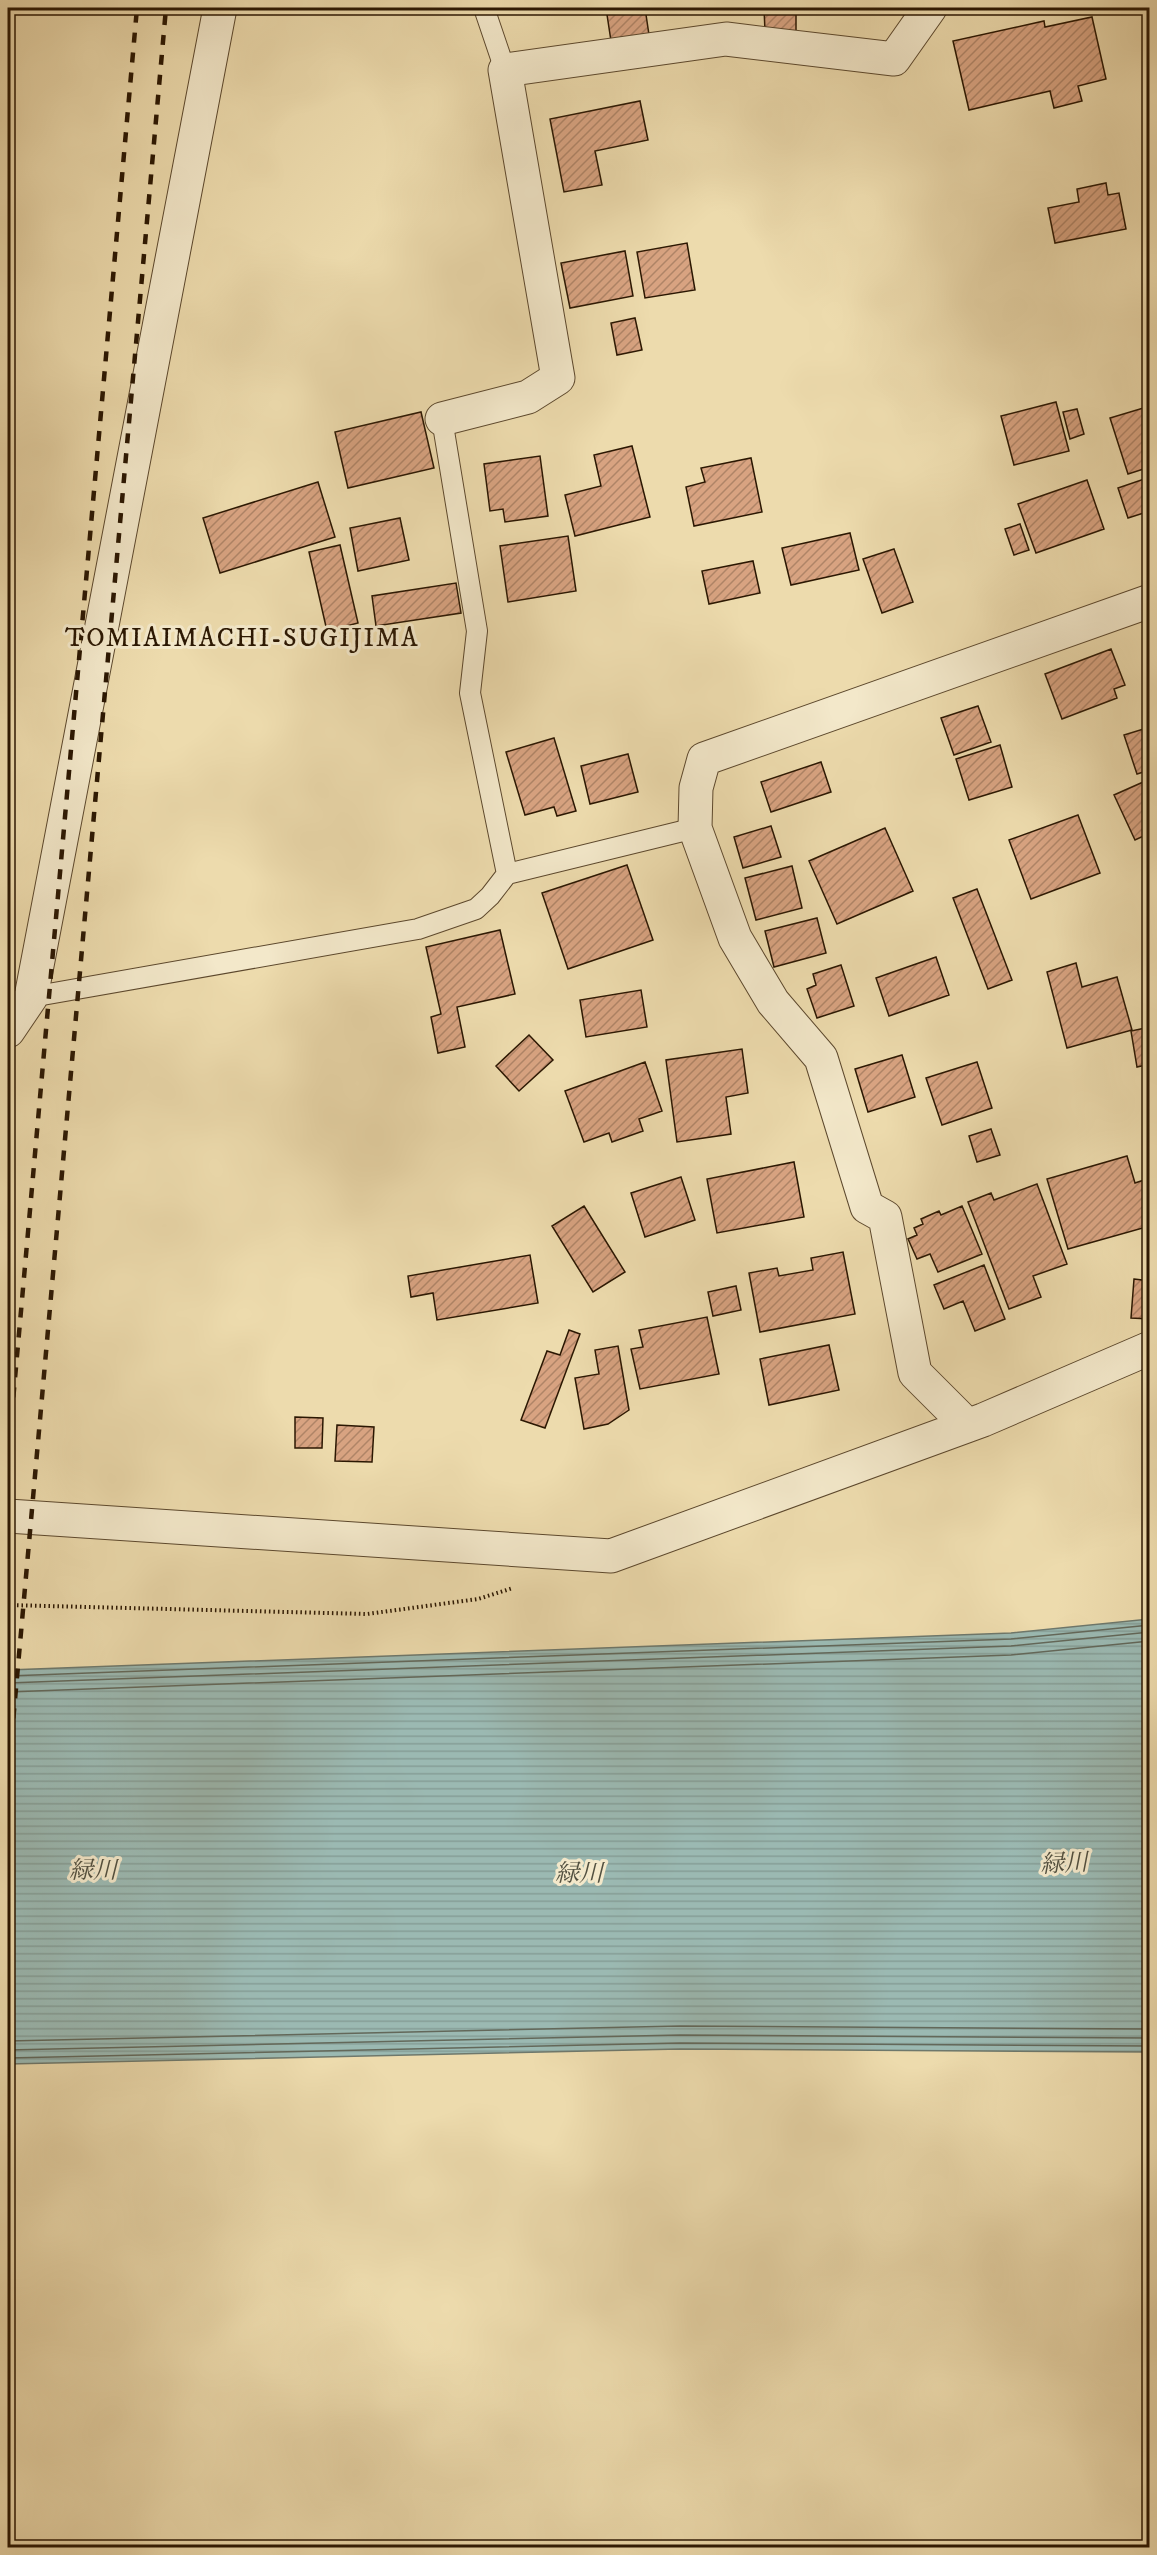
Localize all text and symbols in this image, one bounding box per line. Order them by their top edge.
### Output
district label: TOMIAIMACHI-SUGIJIMA [65,622,419,655]
water label: 緑川 [1039,1848,1092,1880]
water label: 緑川 [69,1856,120,1886]
water label: 緑川 [555,1859,606,1889]

